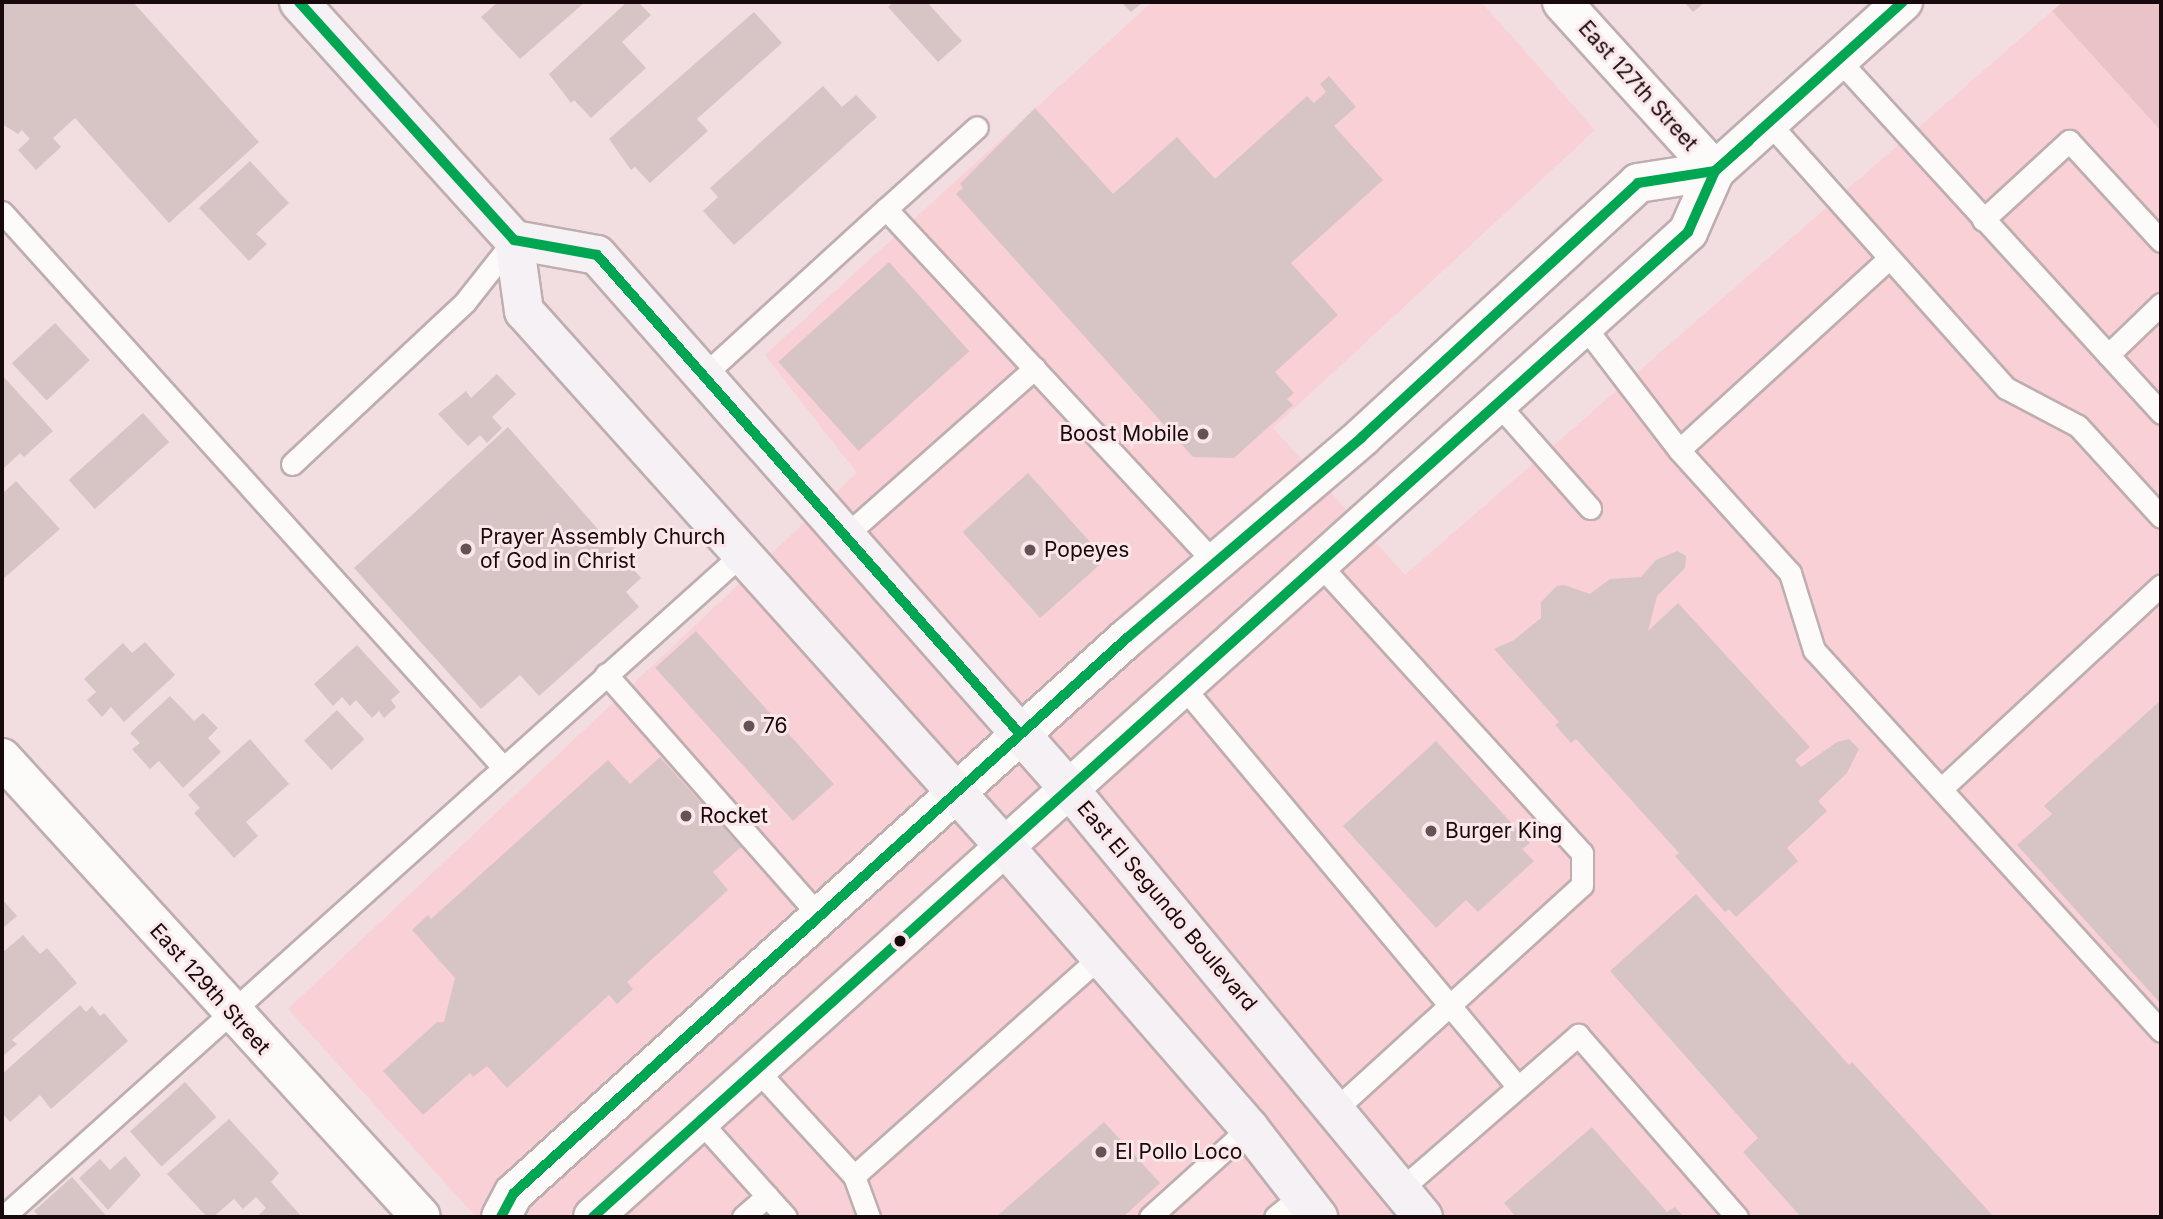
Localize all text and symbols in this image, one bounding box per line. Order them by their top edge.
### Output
street label: East 127th Street [1573,16,1703,156]
place label: Boost Mobile [1059,421,1189,447]
marker: Boost Mobile [1195,426,1211,442]
place label: Prayer Assembly Church of God in Christ [480,524,725,574]
place label: Popeyes [1044,537,1129,563]
marker: Prayer Assembly Church of God in Christ [458,541,474,557]
marker: Popeyes [1022,542,1038,558]
place label: 76 [763,713,788,739]
marker: 76 [741,718,757,734]
street label: East El Segundo Boulevard [1072,796,1262,1016]
place label: Rocket [700,803,768,829]
marker: Rocket [678,808,694,824]
place label: Burger King [1445,818,1562,844]
marker: Burger King [1423,823,1439,839]
street label: East 129th Street [145,918,275,1060]
unlabelled marker [893,934,907,948]
place label: El Pollo Loco [1115,1139,1242,1165]
marker: El Pollo Loco [1093,1144,1109,1160]

